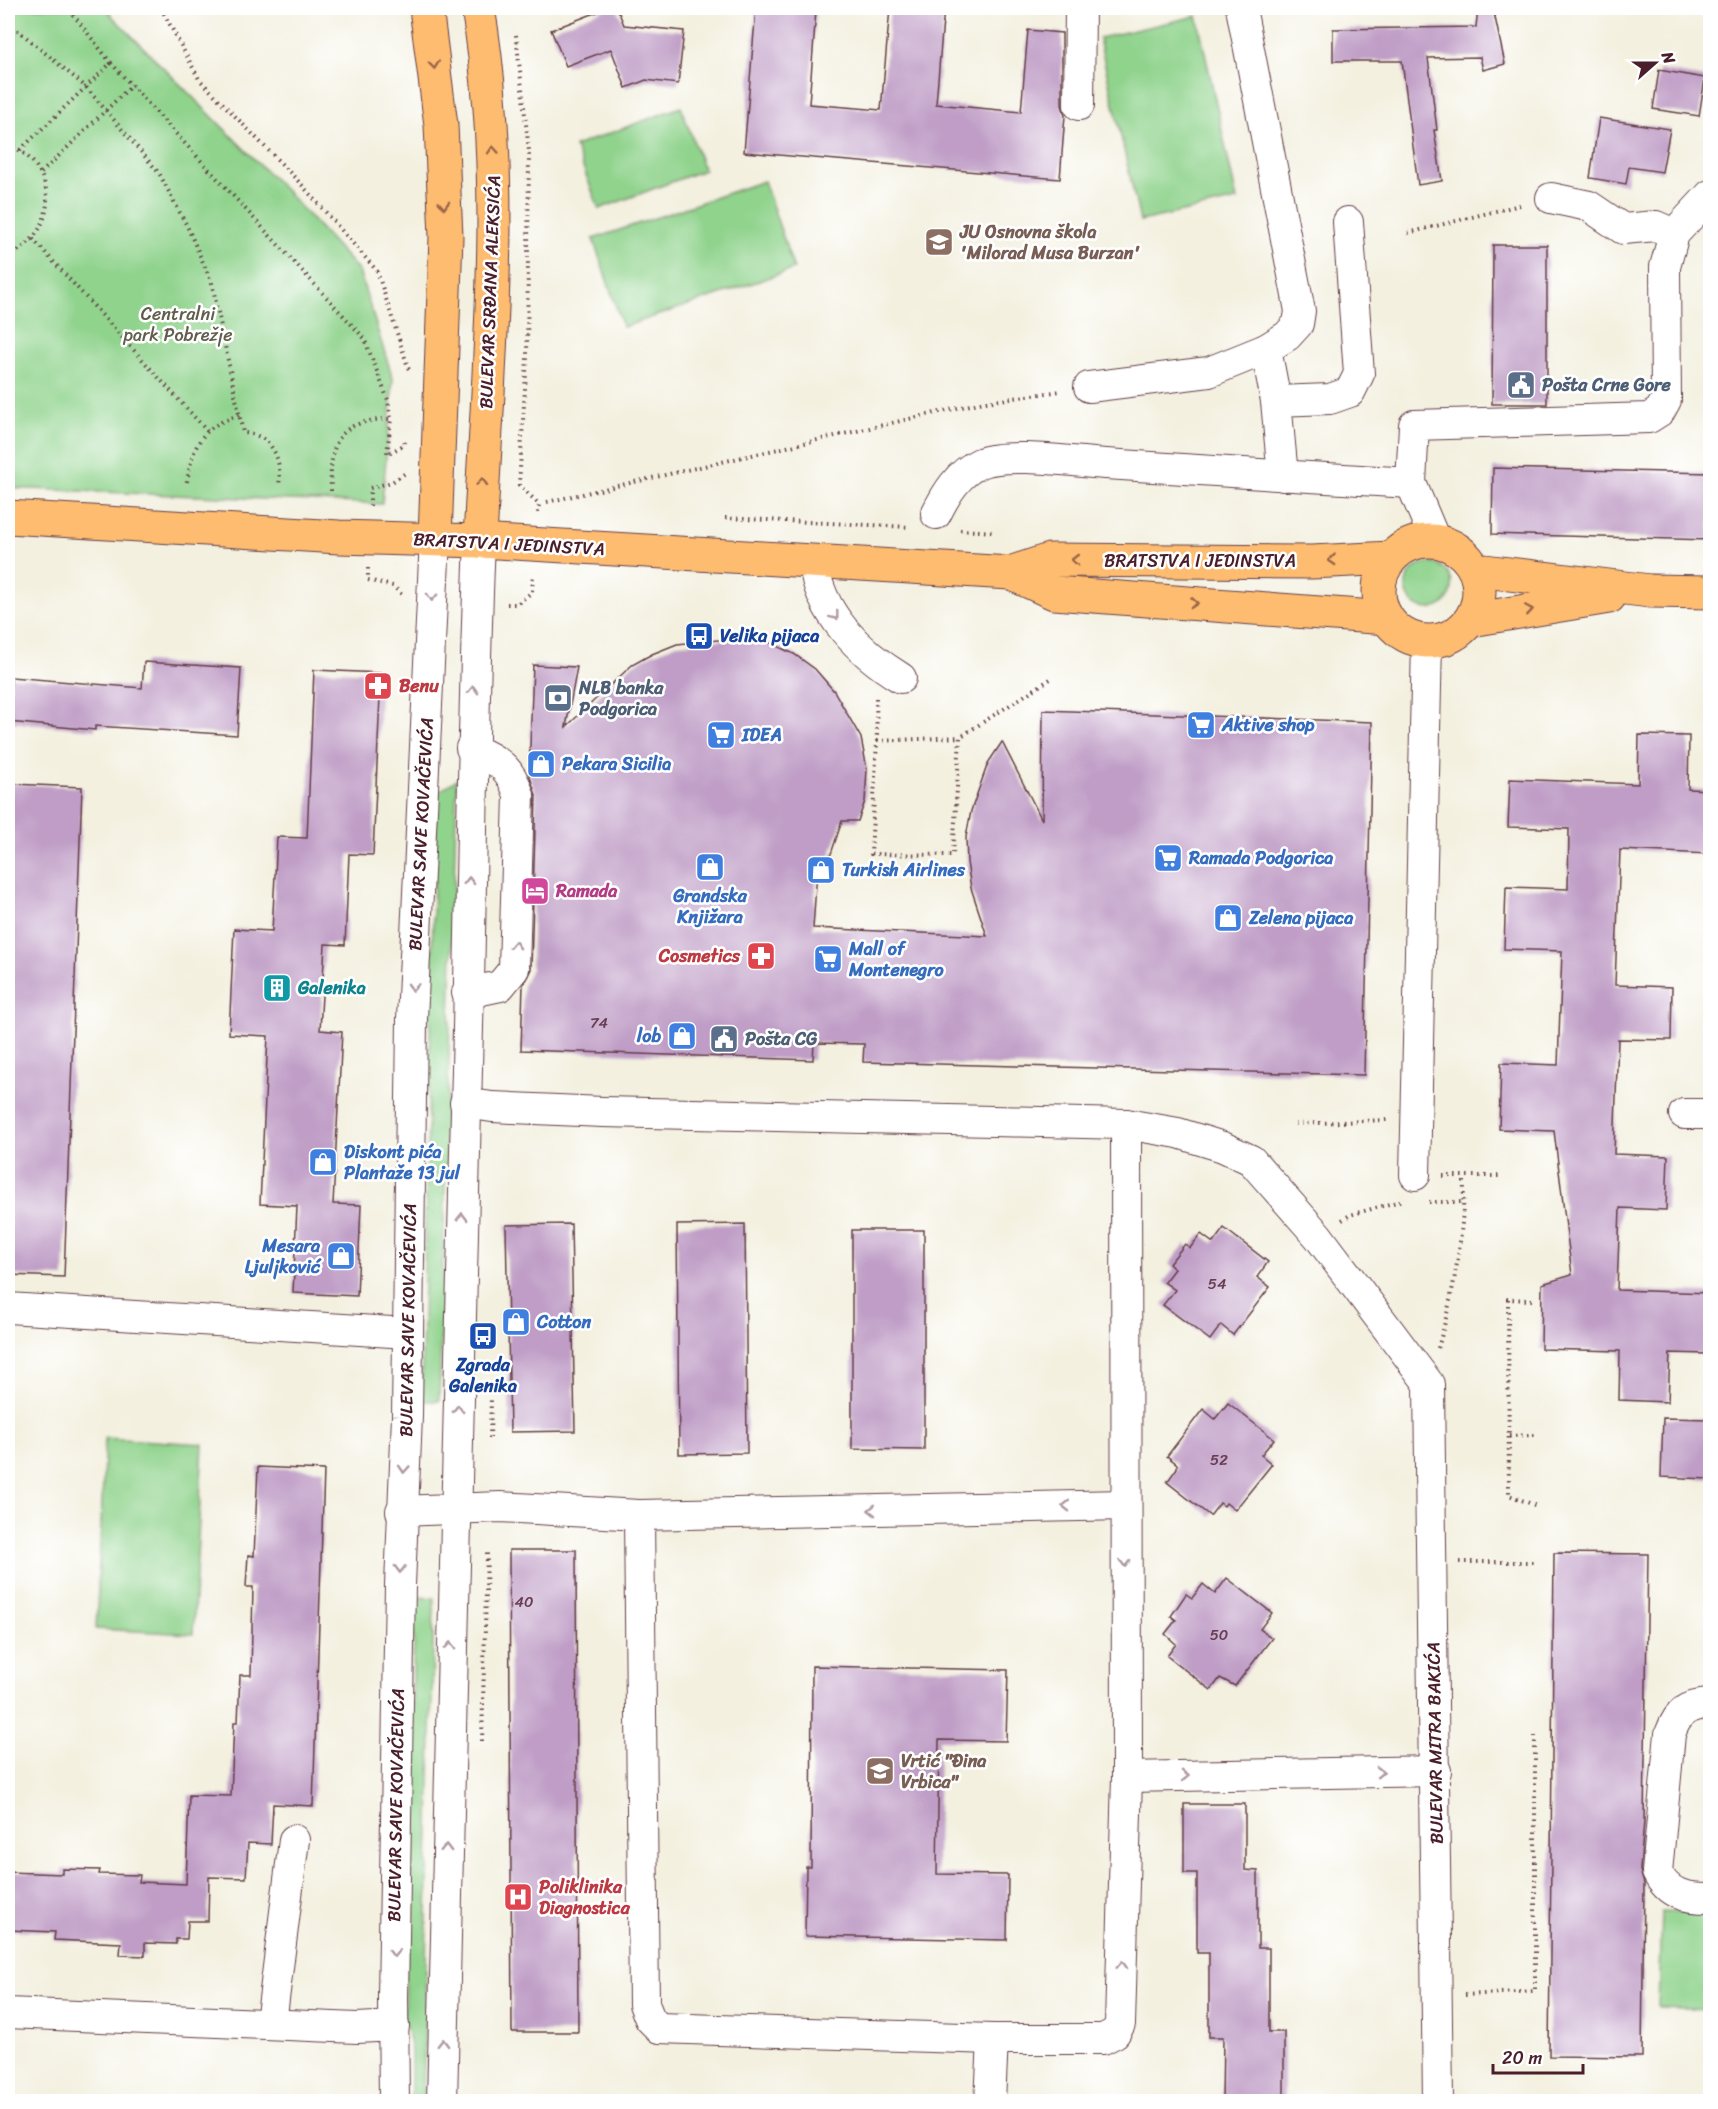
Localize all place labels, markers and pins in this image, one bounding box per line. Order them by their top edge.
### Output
place label: JU Osnovna škola 'Milorad Musa Burzan' [959,216,1140,269]
school or university icon: JU Osnovna škola 'Milorad Musa Burzan' [923,226,955,258]
public building icon: Pošta Crne Gore [1505,369,1537,401]
place label: Pošta Crne Gore [1542,369,1671,401]
bus stop icon: Velika pijaca [683,620,715,652]
place label: Velika pijaca [720,620,820,652]
pharmacy icon: Benu [362,670,394,702]
place label: Benu [399,670,439,702]
place label: NLB banka Podgorica [578,672,664,725]
bank icon: NLB banka Podgorica [542,682,574,714]
supermarket icon: Aktive shop [1185,709,1217,741]
place label: Aktive shop [1221,709,1315,741]
supermarket icon: IDEA [705,719,737,751]
place label: IDEA [741,719,782,751]
shop icon: Pekara Sicilia [525,748,557,780]
place label: Pekara Sicilia [562,748,671,780]
supermarket icon: Ramada Podgorica [1152,842,1184,874]
place label: Ramada Podgorica [1188,842,1333,874]
shop icon: Grandska Knjižara [694,851,726,883]
shop icon: Turkish Airlines [805,854,837,886]
place label: Turkish Airlines [842,854,966,886]
hotel icon: Ramada [519,875,551,907]
place label: Ramada [555,875,618,907]
place label: Grandska Knjižara [672,880,748,933]
shop icon: Zelena pijaca [1212,902,1244,934]
place label: Zelena pijaca [1248,902,1354,934]
place label: Mall of Montenegro [848,933,945,986]
place label: Cosmetics [658,940,741,972]
pharmacy icon: Cosmetics [745,940,777,972]
supermarket icon: Mall of Montenegro [812,943,844,975]
building icon: Galenika [261,972,293,1004]
place label: Galenika [297,972,366,1004]
place label: lob [636,1020,661,1052]
shop icon: lob [666,1020,698,1052]
public building icon: Pošta CG [708,1023,740,1055]
place label: Pošta CG [745,1023,817,1055]
place label: Diskont pića Plantaže 13 jul [344,1136,461,1189]
shop icon: Diskont pića Plantaže 13 jul [307,1146,339,1178]
place label: Mesara Ljuljković [245,1230,322,1283]
shop icon: Mesara Ljuljković [325,1240,357,1272]
shop icon: Cotton [500,1306,532,1338]
place label: Cotton [536,1306,591,1338]
bus stop icon: Zgrada Galenika [467,1320,499,1352]
place label: Zgrada Galenika [448,1349,517,1402]
place label: Vrtić "Đina Vrbica" [901,1745,987,1798]
school or university icon: Vrtić "Đina Vrbica" [864,1755,896,1787]
place label: Poliklinika Diagnostica [539,1871,631,1924]
hospital icon: Poliklinika Diagnostica [502,1881,534,1913]

